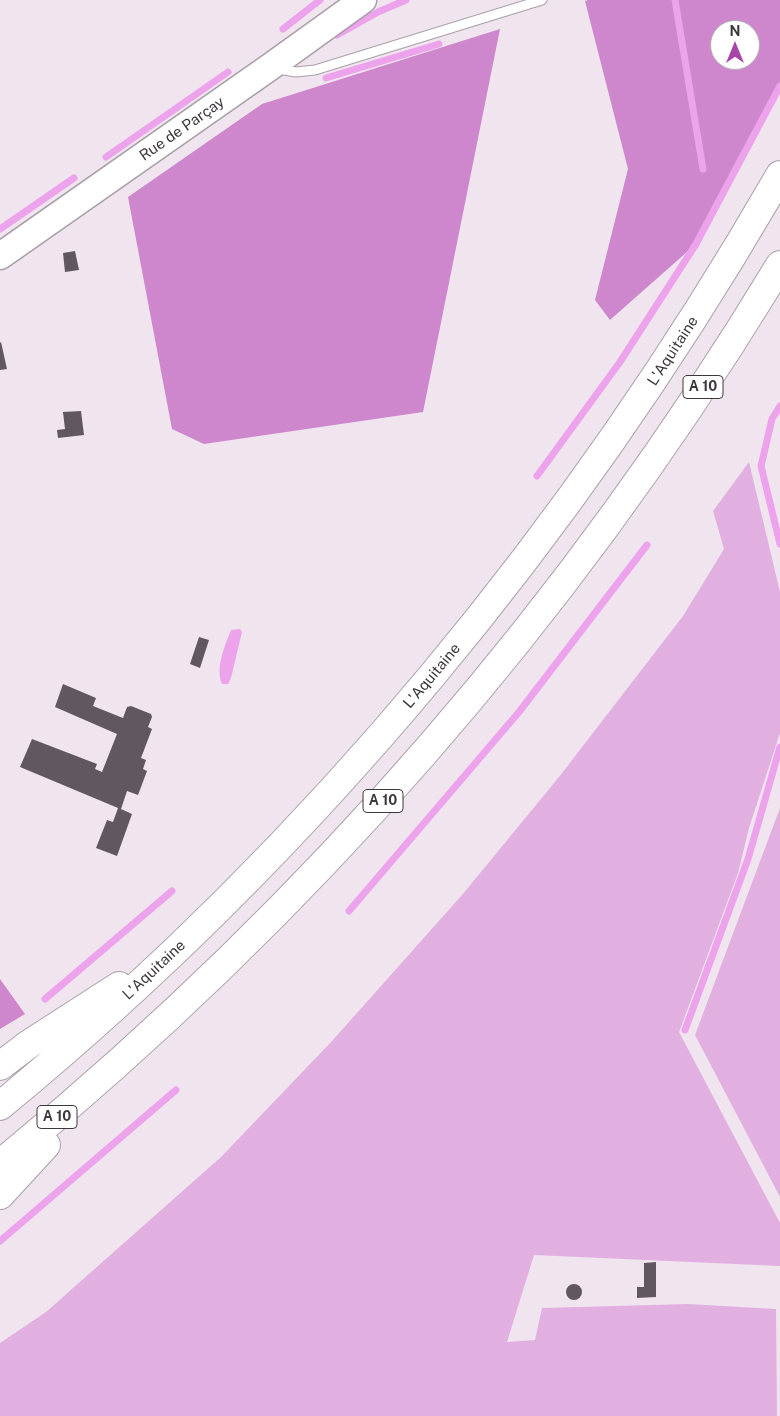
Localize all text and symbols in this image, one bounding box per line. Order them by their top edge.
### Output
north arrow [710,20,760,70]
text: N [730,23,740,39]
street label: Rue de Parçay [136,93,228,165]
street label: L'Aquitaine [644,313,702,389]
road number: A 10 [683,376,723,398]
street label: L'Aquitaine [400,640,464,712]
road number: A 10 [363,789,403,812]
street label: L'Aquitaine [119,936,189,1004]
road number: A 10 [37,1106,77,1128]

